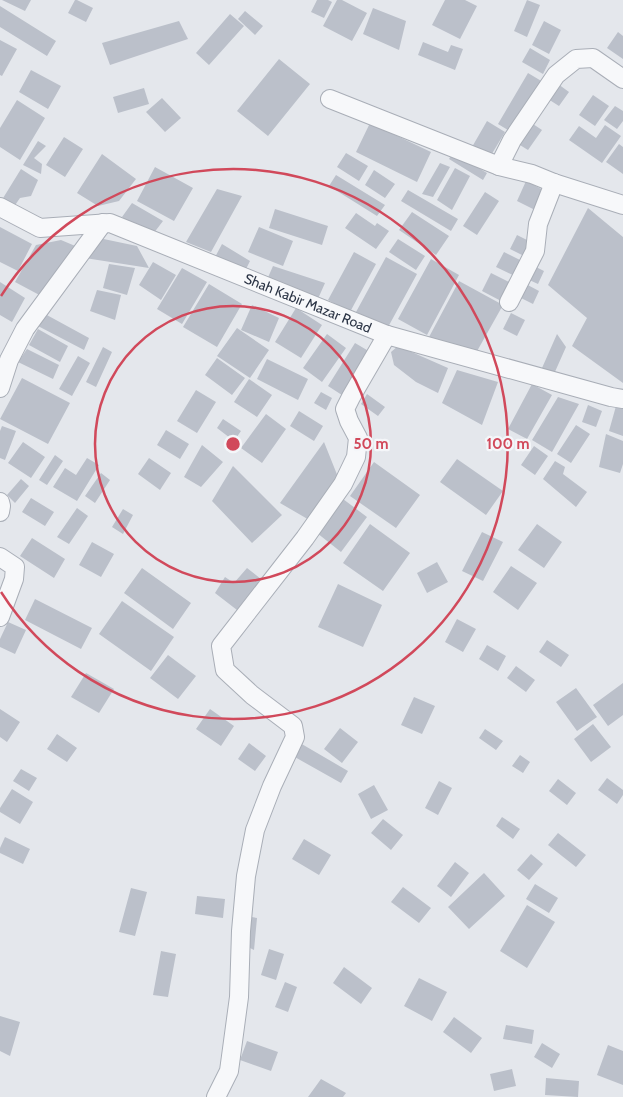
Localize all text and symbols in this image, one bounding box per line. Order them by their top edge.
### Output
street label: Shah Kabir Mazar Road [242,269,374,337]
centre of rings [224,435,242,453]
text: 50 m [353,435,389,453]
text: 100 m [486,435,530,453]

